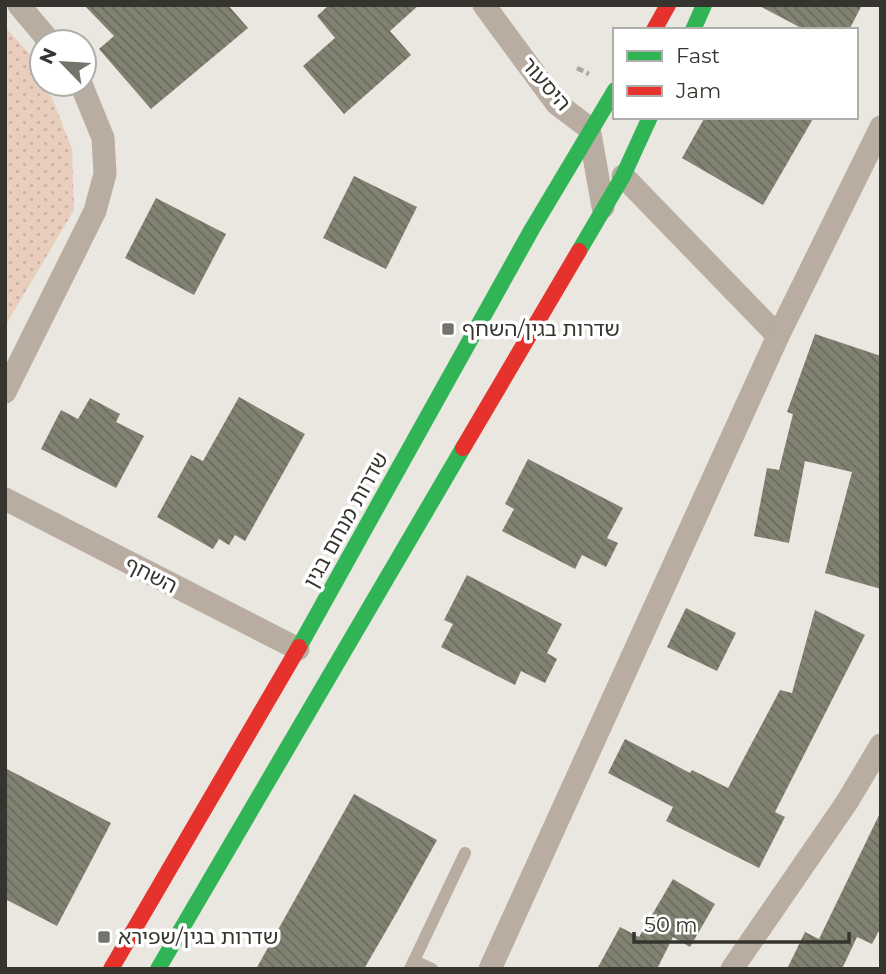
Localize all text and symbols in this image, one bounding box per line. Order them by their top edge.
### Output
north arrow [28,28,98,98]
legend [613,28,858,119]
text: Fast [676,43,720,68]
text: N [34,44,62,68]
street label: היסעור [517,52,576,115]
text: Jam [675,78,721,103]
place label: שדרות בגין/השחף [462,316,620,341]
marker: שדרות בגין/השחף [440,321,456,337]
street label: שדרות מנחם בגין [298,448,393,592]
street label: השחף [121,551,182,598]
scale bar [634,900,849,944]
text: 50 m [644,912,698,937]
place label: שדרות בגין/שפירא [118,924,278,949]
marker: שדרות בגין/שפירא [96,929,112,945]

